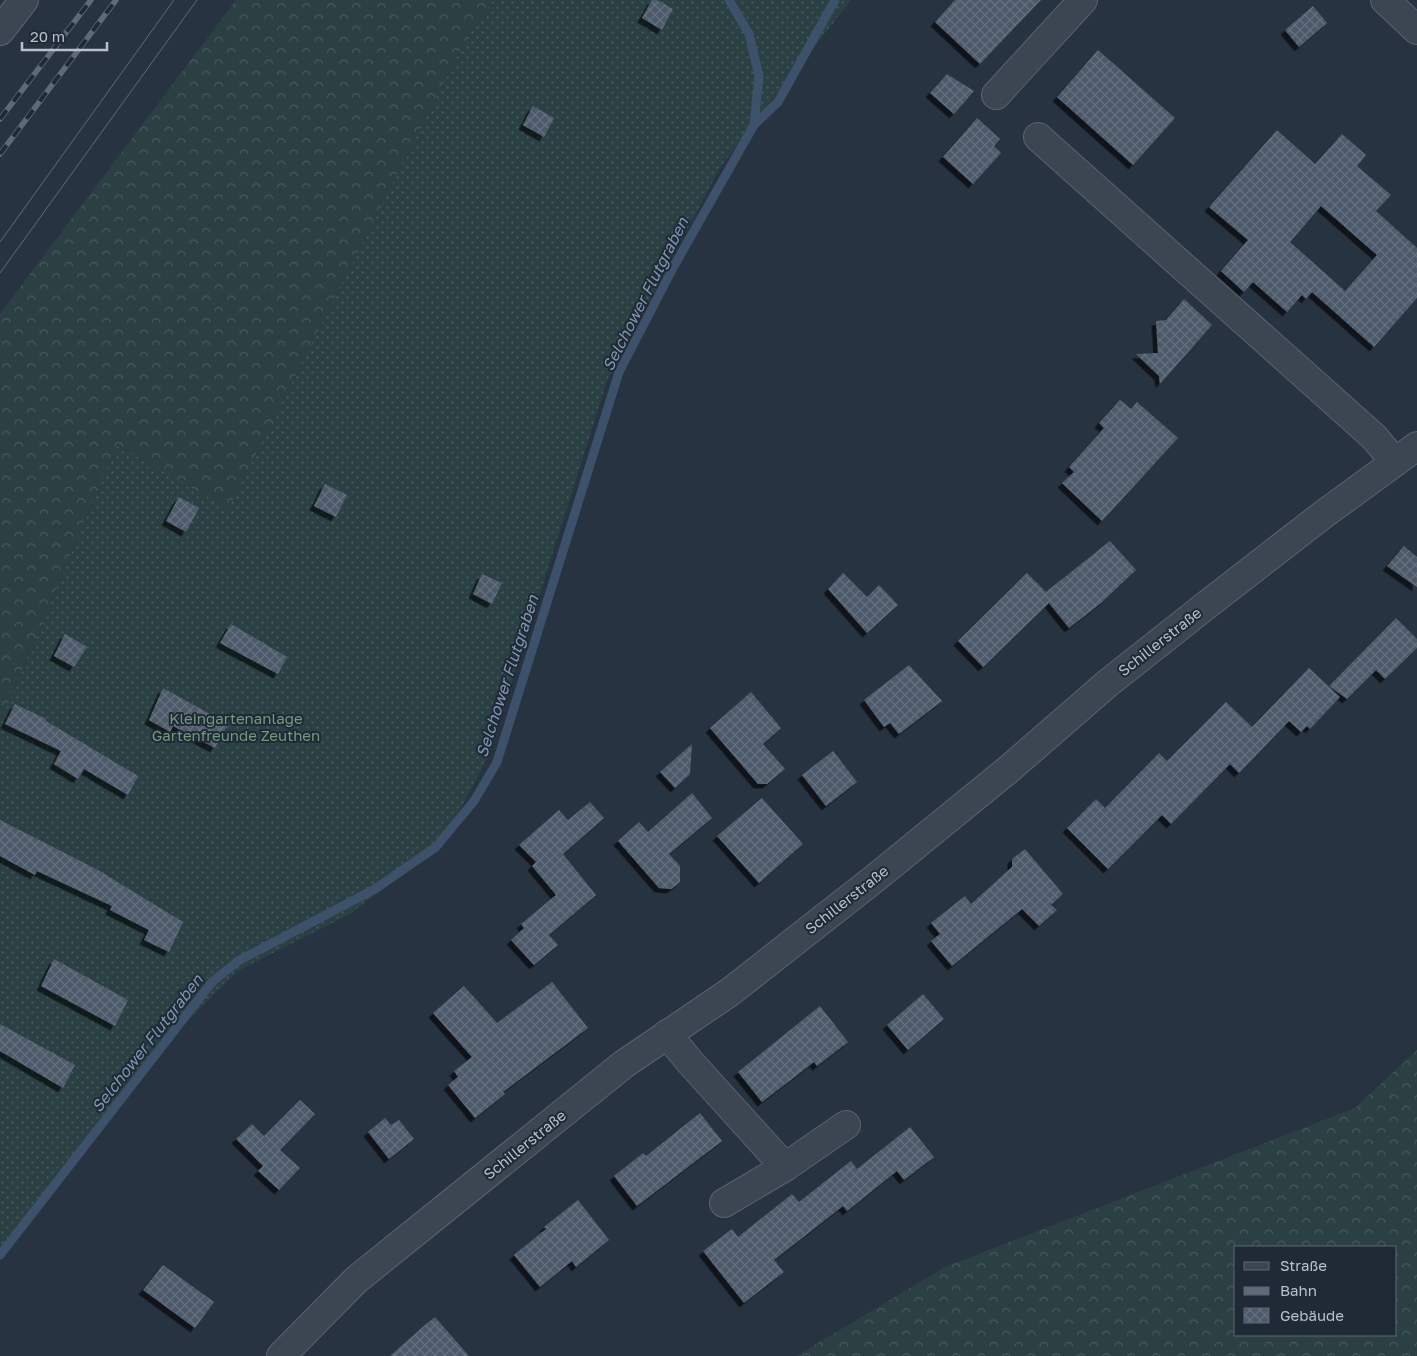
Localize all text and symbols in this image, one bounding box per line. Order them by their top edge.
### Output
scale bar [22,20,108,52]
text: 20 m [30,27,65,45]
water label: Selchower Flutgraben [598,213,693,374]
water label: Selchower Flutgraben [471,591,543,760]
street label: Schillerstraße [1114,603,1205,679]
park label: Kleingartenanlage Gartenfreunde Zeuthen [152,709,320,744]
street label: Schillerstraße [801,861,892,937]
water label: Selchower Flutgraben [87,969,208,1116]
street label: Schillerstraße [480,1105,569,1183]
legend [1234,1246,1397,1336]
text: Straße [1280,1256,1327,1274]
text: Bahn [1280,1281,1317,1299]
text: Gebäude [1280,1306,1344,1324]

